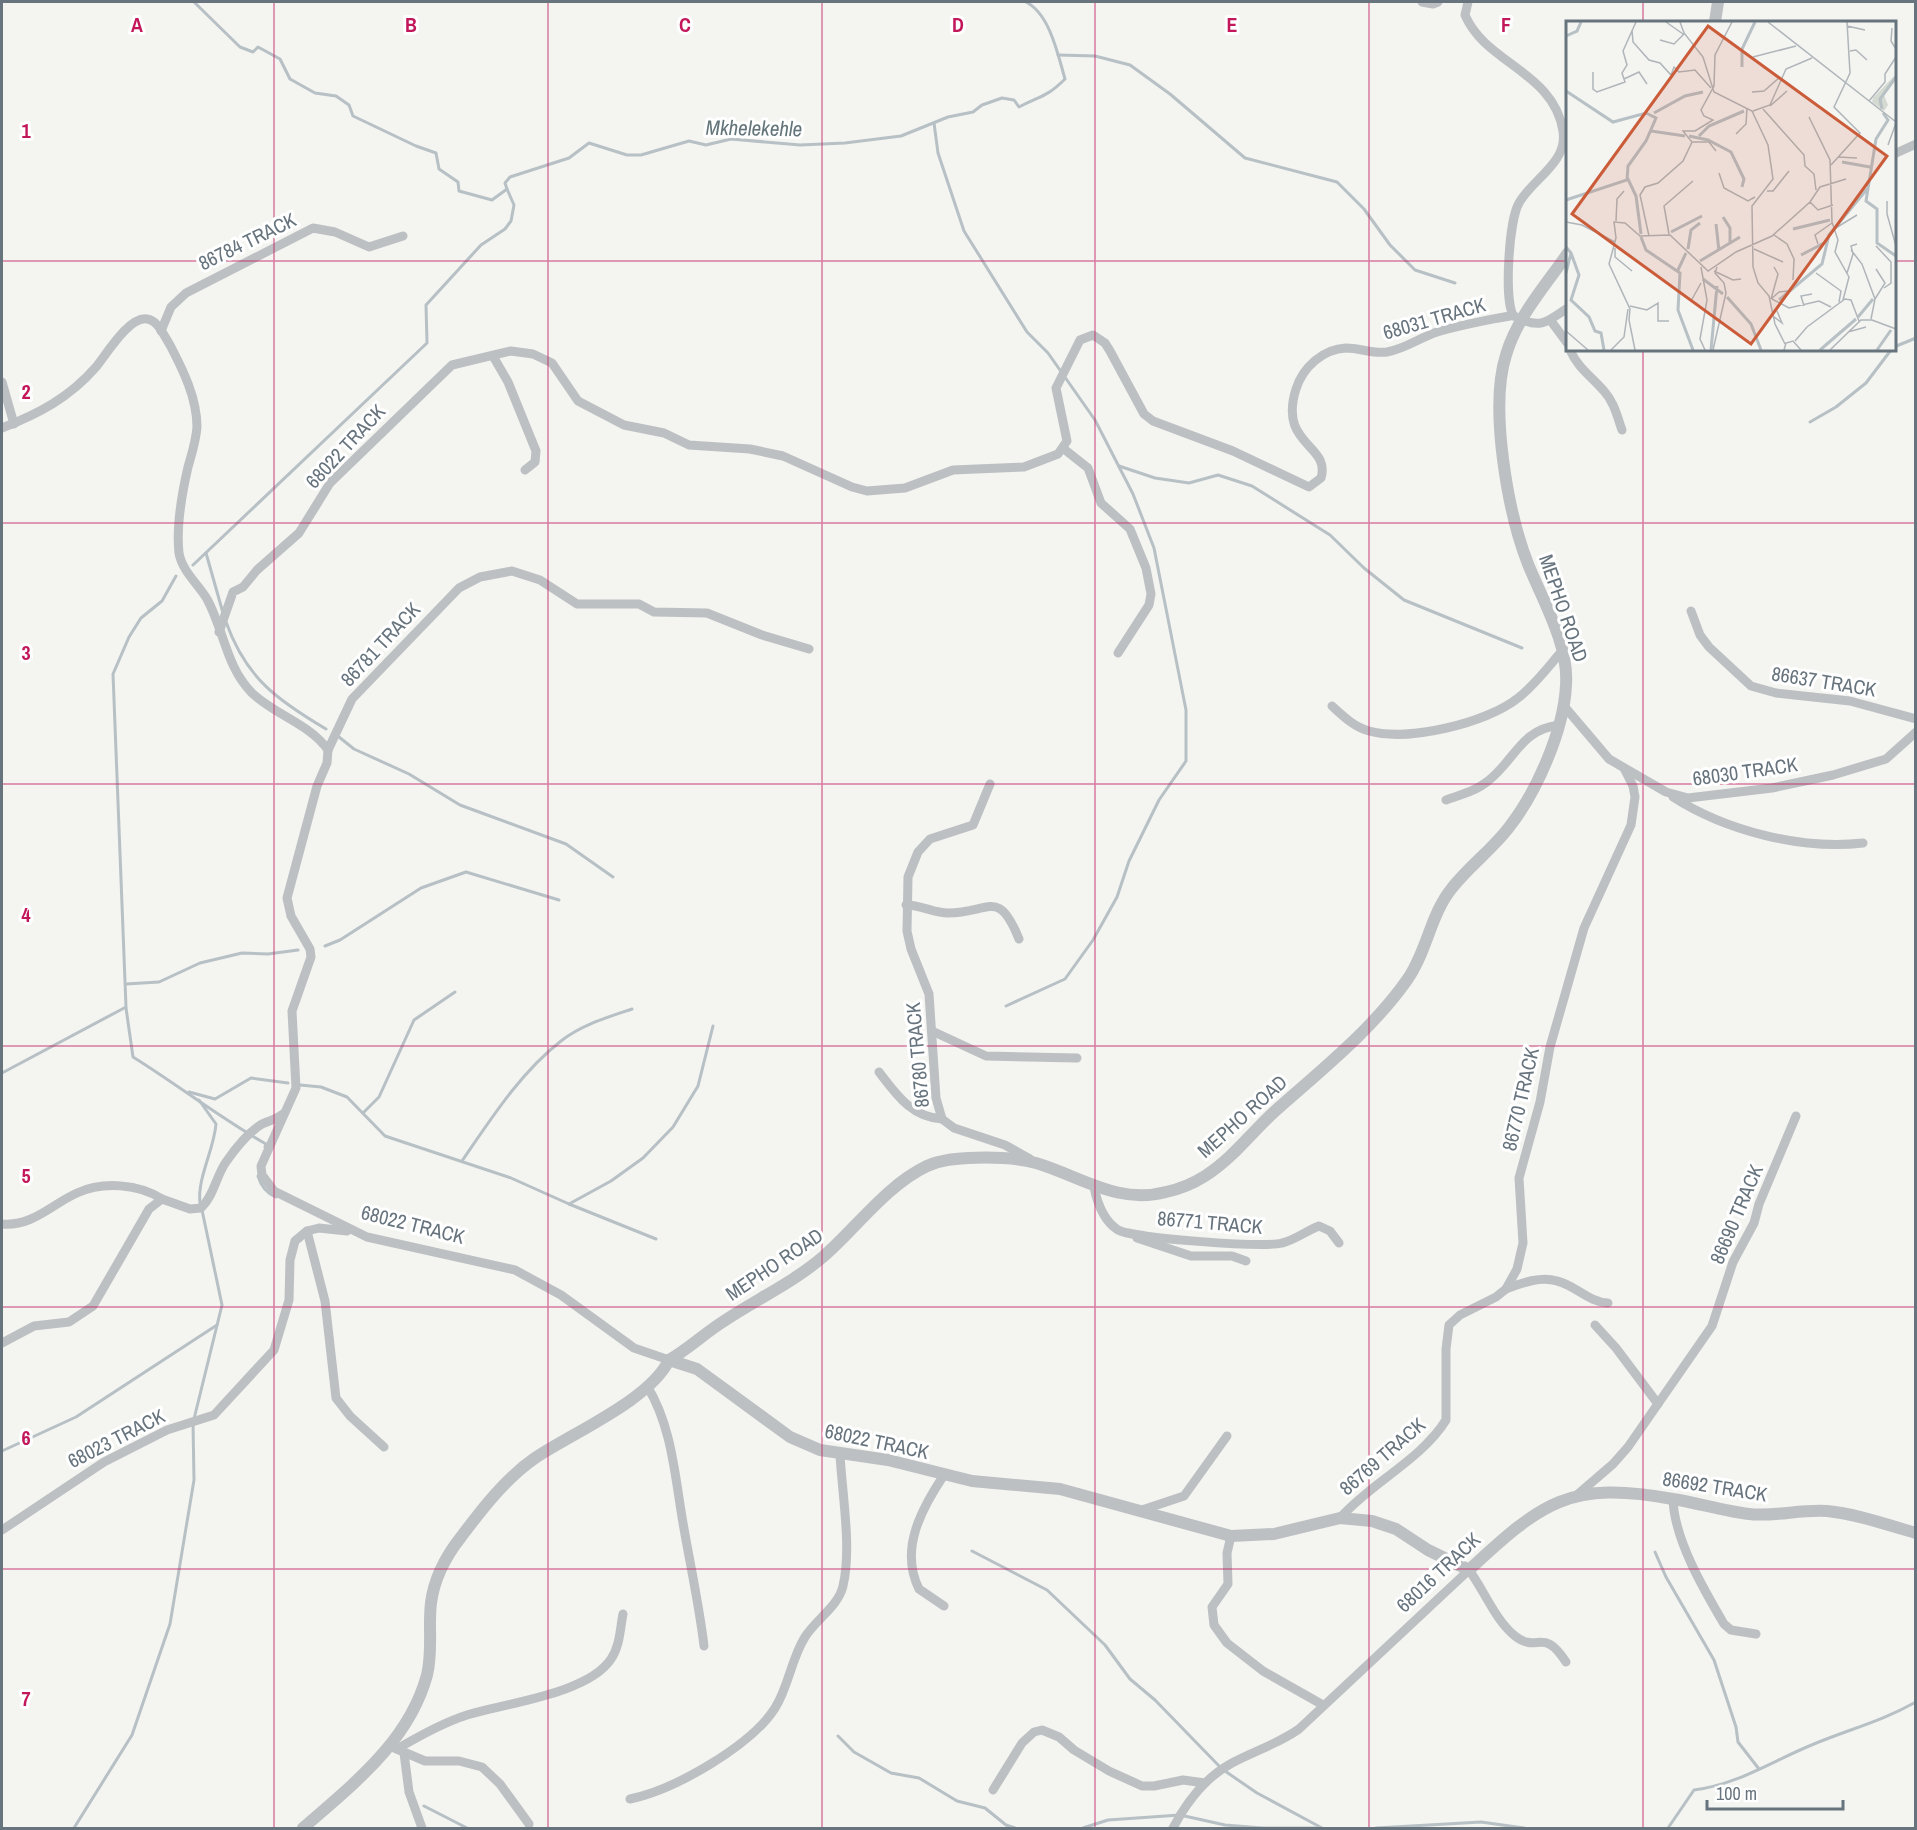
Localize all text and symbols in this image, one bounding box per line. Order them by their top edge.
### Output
text: A [131,11,143,38]
text: B [405,11,417,38]
text: C [679,11,691,38]
text: D [952,11,964,38]
text: E [1227,11,1238,38]
text: F [1501,11,1511,38]
inset map [1566,21,1896,351]
water label: Mkhelekehle [705,113,803,143]
text: 1 [21,117,31,144]
street label: 86784 TRACK [194,206,300,276]
street label: 68031 TRACK [1380,290,1488,346]
text: 2 [21,378,31,405]
street label: 68022 TRACK [299,398,391,494]
street label: MEPHO ROAD [1533,551,1595,665]
street label: 86781 TRACK [334,596,426,692]
text: 3 [21,639,31,666]
street label: 86637 TRACK [1770,659,1878,703]
street label: 68030 TRACK [1691,750,1799,792]
text: 4 [21,901,31,928]
street label: 86780 TRACK [899,1001,935,1109]
street label: 86770 TRACK [1495,1045,1545,1153]
street label: MEPHO ROAD [1191,1068,1293,1164]
street label: 86690 TRACK [1703,1160,1769,1268]
text: 5 [21,1162,31,1189]
street label: 68022 TRACK [359,1198,467,1250]
street label: 86771 TRACK [1156,1204,1264,1240]
street label: MEPHO ROAD [720,1221,828,1307]
street label: 68023 TRACK [63,1402,169,1474]
street label: 86769 TRACK [1333,1411,1431,1501]
street label: 68022 TRACK [823,1417,931,1465]
text: 6 [21,1424,31,1451]
street label: 86692 TRACK [1661,1464,1769,1508]
street label: 68016 TRACK [1390,1526,1486,1618]
text: 7 [21,1685,31,1712]
scale bar [1707,1773,1844,1811]
text: 100 m [1716,1781,1757,1806]

